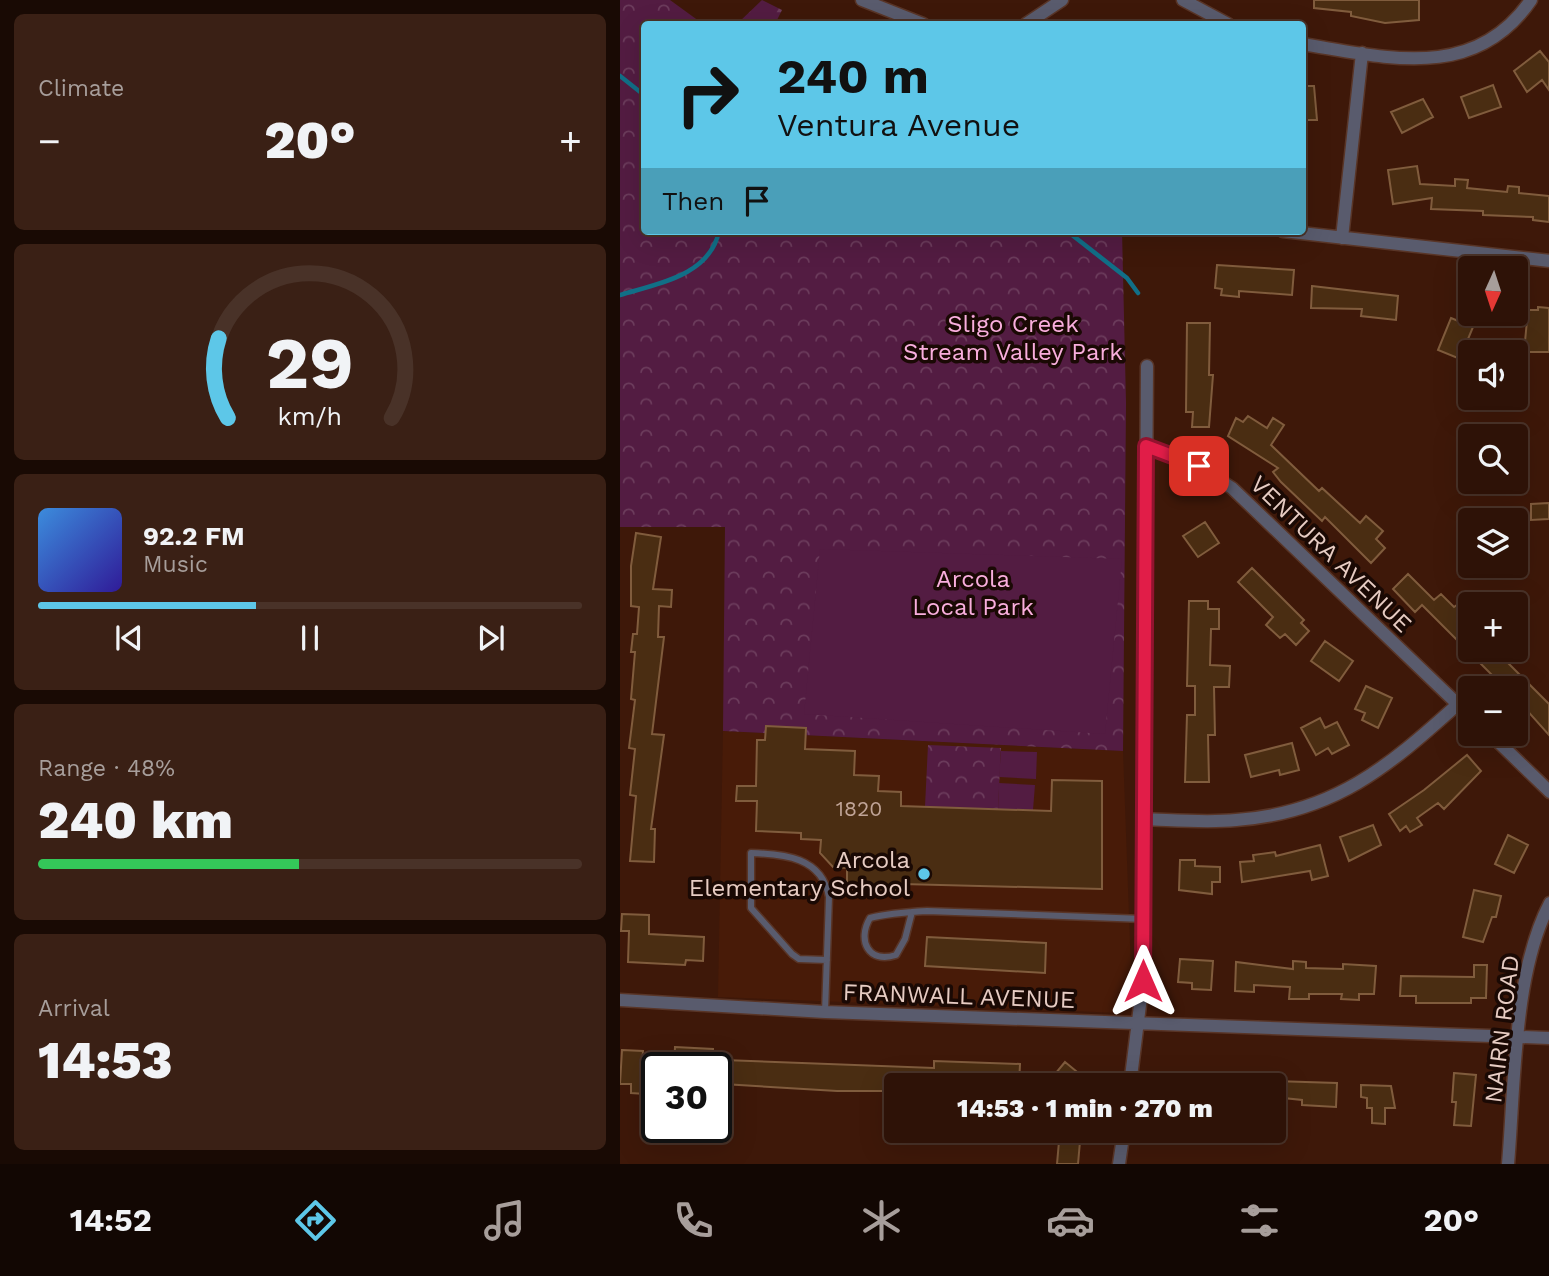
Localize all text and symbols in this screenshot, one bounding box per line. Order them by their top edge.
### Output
text: 240 m [777,47,929,105]
icon: right [662,49,753,140]
text: Climate [38,75,124,102]
text: Ventura Avenue [777,106,1020,144]
text: 20° [264,110,356,171]
text: − [38,119,61,163]
text: + [559,119,582,163]
icon: arrive [738,182,776,220]
text: Then [662,186,724,216]
north arrow [1458,256,1528,326]
map controls [1458,256,1528,746]
park label: Sligo Creek Stream Valley Park [903,310,1123,366]
text: 29 [266,320,354,406]
button: sound [1458,340,1528,410]
text: km/h [278,402,342,431]
button: search [1458,424,1528,494]
pin [1169,436,1229,496]
icon: arrive [1180,447,1218,485]
street label: VENTURA AVENUE [1245,470,1417,638]
button: layers [1458,508,1528,578]
text: 92.2 FM [143,521,245,551]
text: Music [143,551,208,578]
park label: Arcola Local Park [912,565,1034,621]
button: + [1458,592,1528,662]
icon: previous [110,619,148,657]
icon: pause [291,619,329,657]
icon: next [472,619,510,657]
button: − [1458,676,1528,746]
text: Range · 48% [38,755,175,782]
text: 240 km [38,790,233,851]
house number: 1820 [836,796,882,821]
place label: Arcola Elementary School [689,846,911,902]
marker: Arcola Elementary School [916,866,932,882]
position arrow [1106,944,1180,1018]
street label: NAIRN ROAD [1479,953,1525,1105]
street label: FRANWALL AVENUE [842,978,1076,1014]
text: Arrival [38,995,110,1022]
text: 14:53 [38,1030,173,1091]
speed limit sign: 30 [641,1052,732,1143]
text: 14:53 · 1 min · 270 m [957,1093,1213,1123]
icon: directions [291,1196,340,1245]
icon: music [480,1196,529,1245]
icon: phone [669,1196,718,1245]
icon: climate [857,1196,906,1245]
icon: car [1046,1196,1095,1245]
icon: filters [1235,1196,1284,1245]
text: 14:52 [70,1201,152,1239]
text: 20° [1424,1201,1479,1239]

